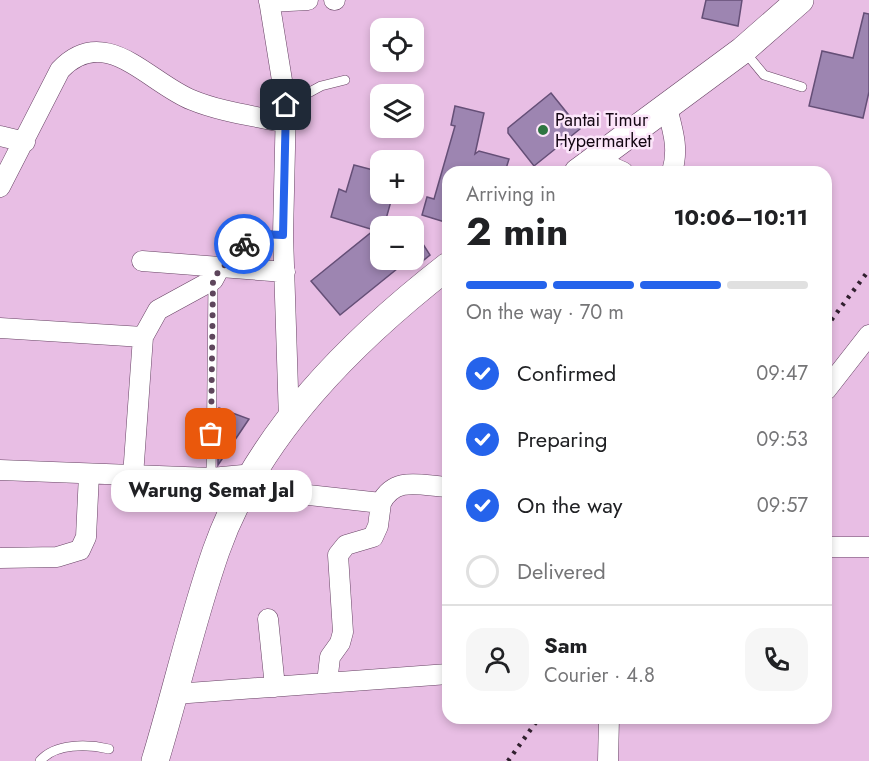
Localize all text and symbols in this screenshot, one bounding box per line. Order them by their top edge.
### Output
map controls [370,18,424,270]
button: locate [370,18,424,72]
pin [260,79,311,130]
button: layers [370,84,424,138]
icon: home [269,88,302,121]
place label: Pantai Timur Hypermarket [555,107,652,154]
marker: Pantai Timur Hypermarket [536,123,550,137]
button: + [370,150,424,204]
text: Arriving in [466,180,556,209]
text: 10:06–10:11 [673,201,808,233]
text: 2 min [466,203,568,260]
courier [214,214,274,274]
button: − [370,216,424,270]
icon: bike [228,228,261,261]
text: On the way · 70 m [466,298,624,327]
icon: check [466,357,499,390]
text: Confirmed [517,357,616,389]
text: 09:47 [756,359,808,388]
pin [185,408,236,459]
icon: bag [194,417,227,450]
icon: check [466,423,499,456]
text: Preparing [517,423,608,455]
text: 09:53 [756,425,808,454]
callout: Warung Semat Jal [110,470,312,512]
text: Warung Semat Jal [129,476,294,505]
icon: check [466,489,499,522]
text: On the way [517,489,622,521]
text: 09:57 [757,491,808,520]
text: Delivered [517,555,606,587]
button: person [466,628,529,691]
button: phone [745,628,808,691]
text: Sam [544,629,588,661]
text: Courier · 4.8 [544,661,655,690]

